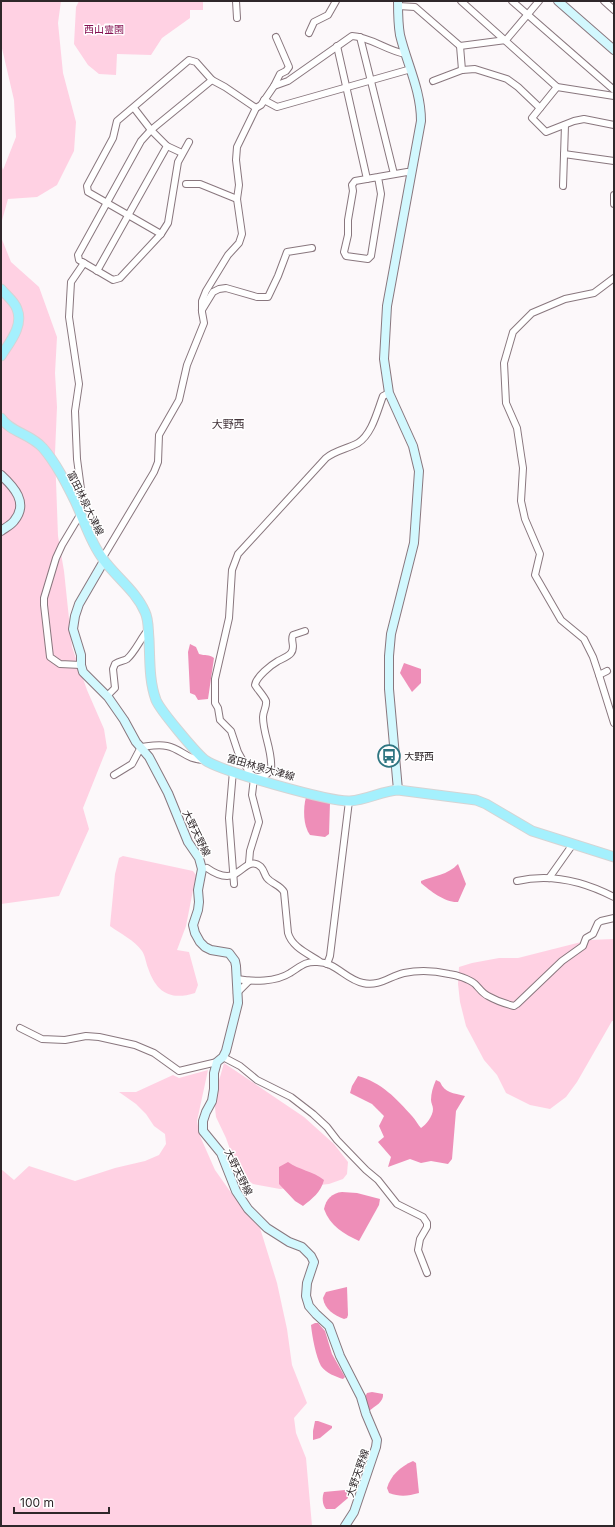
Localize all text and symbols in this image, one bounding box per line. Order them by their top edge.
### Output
park label: 西山霊園 [84,23,124,35]
district label: 大野西 [212,417,245,431]
street label: 富田林泉大津線 [65,469,107,537]
bus stop icon: 大野西 [376,743,402,769]
place label: 大野西 [404,750,434,762]
street label: 富田林泉大津線 [226,752,296,782]
street label: 大野天野線 [181,808,213,858]
street label: 大野天野線 [223,1147,255,1197]
street label: 大野天野線 [343,1447,371,1499]
scale bar [14,1489,109,1515]
text: 100 m [20,1495,54,1510]

